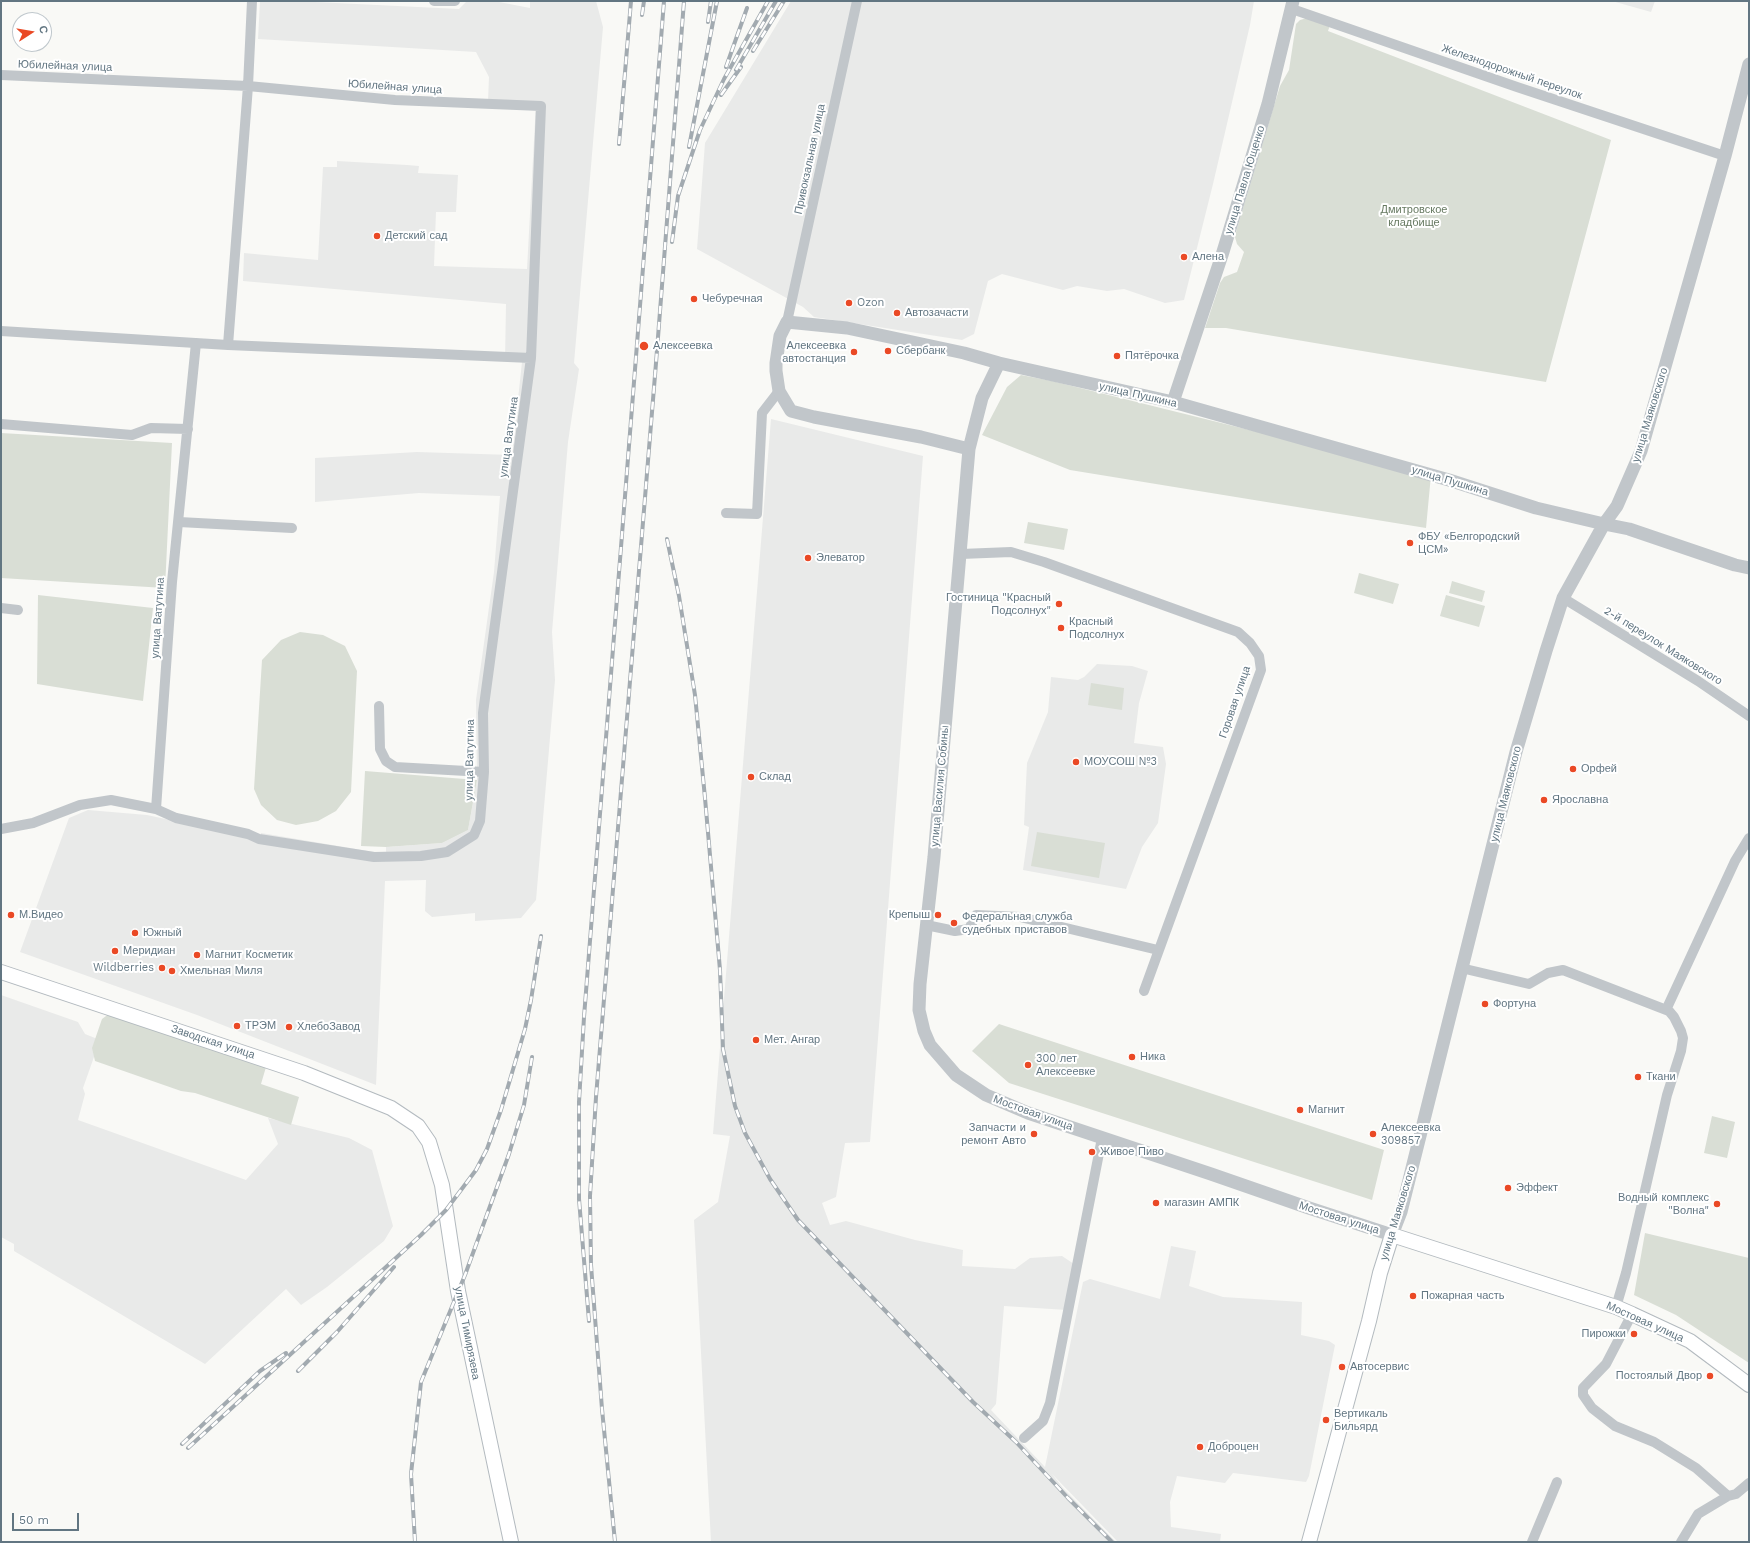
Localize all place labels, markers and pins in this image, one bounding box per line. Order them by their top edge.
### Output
place label: Детский сад [385,229,448,243]
marker: Детский сад [372,231,382,241]
place label: Алена [1192,250,1224,264]
marker: Алена [1179,252,1189,262]
place label: Чебуречная [702,292,763,306]
marker: Чебуречная [689,294,699,304]
place label: Ozon [857,296,884,310]
marker: Ozon [844,298,854,308]
place label: Автозачасти [905,306,968,320]
marker: Автозачасти [892,308,902,318]
place label: Алексеевка [653,339,713,353]
place label: Алексеевка автостанция [782,339,846,365]
marker: Алексеевка [638,340,650,352]
place label: Сбербанк [896,344,945,358]
marker: Сбербанк [883,346,893,356]
marker: Алексеевка автостанция [849,347,859,357]
place label: Пятёрочка [1125,349,1179,363]
marker: Пятёрочка [1112,351,1122,361]
place label: ФБУ «Белгородский ЦСМ» [1418,530,1520,556]
marker: ФБУ «Белгородский ЦСМ» [1405,538,1415,548]
place label: Элеватор [816,551,865,565]
marker: Элеватор [803,553,813,563]
place label: Гостиница "Красный Подсолнух" [946,591,1051,617]
marker: Гостиница "Красный Подсолнух" [1054,599,1064,609]
place label: Красный Подсолнух [1069,615,1124,641]
marker: Красный Подсолнух [1056,623,1066,633]
place label: МОУСОШ №3 [1084,755,1157,769]
marker: МОУСОШ №3 [1071,757,1081,767]
place label: Орфей [1581,762,1617,776]
marker: Орфей [1568,764,1578,774]
place label: Склад [759,770,791,784]
marker: Склад [746,772,756,782]
place label: Ярославна [1552,793,1608,807]
marker: Ярославна [1539,795,1549,805]
place label: М.Видео [19,908,63,922]
place label: Крепыш [889,908,930,922]
marker: М.Видео [6,910,16,920]
marker: Крепыш [933,910,943,920]
place label: Федеральная служба судебных приставов [962,910,1072,936]
marker: Федеральная служба судебных приставов [949,918,959,928]
place label: Южный [143,926,182,940]
marker: Южный [130,928,140,938]
place label: Меридиан [123,944,175,958]
marker: Меридиан [110,946,120,956]
place label: Магнит Косметик [205,948,293,962]
marker: Магнит Косметик [192,950,202,960]
place label: Wildberries [93,961,154,975]
marker: Wildberries [157,963,167,973]
place label: Хмельная Миля [180,964,262,978]
marker: Хмельная Миля [167,966,177,976]
place label: Фортуна [1493,997,1536,1011]
marker: Фортуна [1480,999,1490,1009]
place label: ТРЭМ [245,1019,276,1033]
place label: ХлебоЗавод [297,1020,360,1034]
marker: ТРЭМ [232,1021,242,1031]
marker: ХлебоЗавод [284,1022,294,1032]
place label: Мет. Ангар [764,1033,820,1047]
marker: Мет. Ангар [751,1035,761,1045]
place label: Ника [1140,1050,1165,1064]
place label: 300 лет Алексеевке [1036,1052,1095,1078]
marker: Ника [1127,1052,1137,1062]
marker: 300 лет Алексеевке [1023,1060,1033,1070]
place label: Ткани [1646,1070,1676,1084]
marker: Ткани [1633,1072,1643,1082]
place label: Магнит [1308,1103,1345,1117]
marker: Магнит [1295,1105,1305,1115]
place label: Запчасти и ремонт Авто [961,1121,1026,1147]
place label: Алексеевка 309857 [1381,1121,1441,1147]
marker: Запчасти и ремонт Авто [1029,1129,1039,1139]
marker: Алексеевка 309857 [1368,1129,1378,1139]
place label: Живое Пиво [1100,1145,1164,1159]
marker: Живое Пиво [1087,1147,1097,1157]
place label: Эффект [1516,1181,1558,1195]
marker: Эффект [1503,1183,1513,1193]
place label: Водный комплекс "Волна" [1618,1191,1709,1217]
place label: магазин АМПК [1164,1196,1239,1210]
marker: магазин АМПК [1151,1198,1161,1208]
marker: Водный комплекс "Волна" [1712,1199,1722,1209]
place label: Пожарная часть [1421,1289,1505,1303]
marker: Пожарная часть [1408,1291,1418,1301]
place label: Пирожки [1582,1327,1626,1341]
marker: Пирожки [1629,1329,1639,1339]
place label: Автосервис [1350,1360,1409,1374]
marker: Автосервис [1337,1362,1347,1372]
place label: Постоялый Двор [1616,1369,1702,1383]
marker: Постоялый Двор [1705,1371,1715,1381]
place label: Вертикаль Бильярд [1334,1407,1388,1433]
marker: Вертикаль Бильярд [1321,1415,1331,1425]
place label: Доброцен [1208,1440,1259,1454]
marker: Доброцен [1195,1442,1205,1452]

